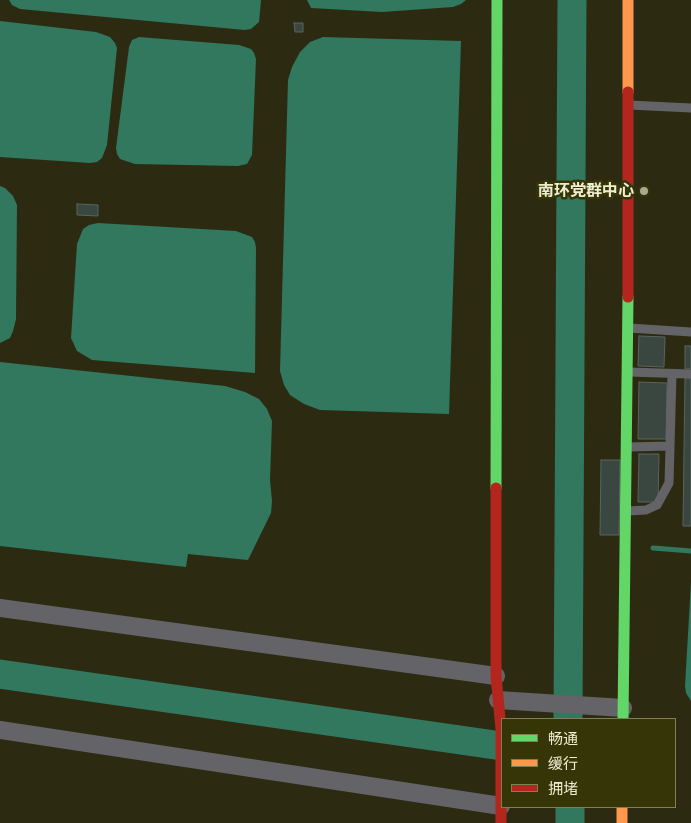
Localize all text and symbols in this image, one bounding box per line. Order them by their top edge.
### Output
place label: 南环党群中心 [538,181,634,201]
marker: 南环党群中心 [638,185,650,197]
legend [501,718,676,808]
text: 畅通 [548,730,578,748]
text: 缓行 [548,755,578,773]
text: 拥堵 [548,780,578,798]

